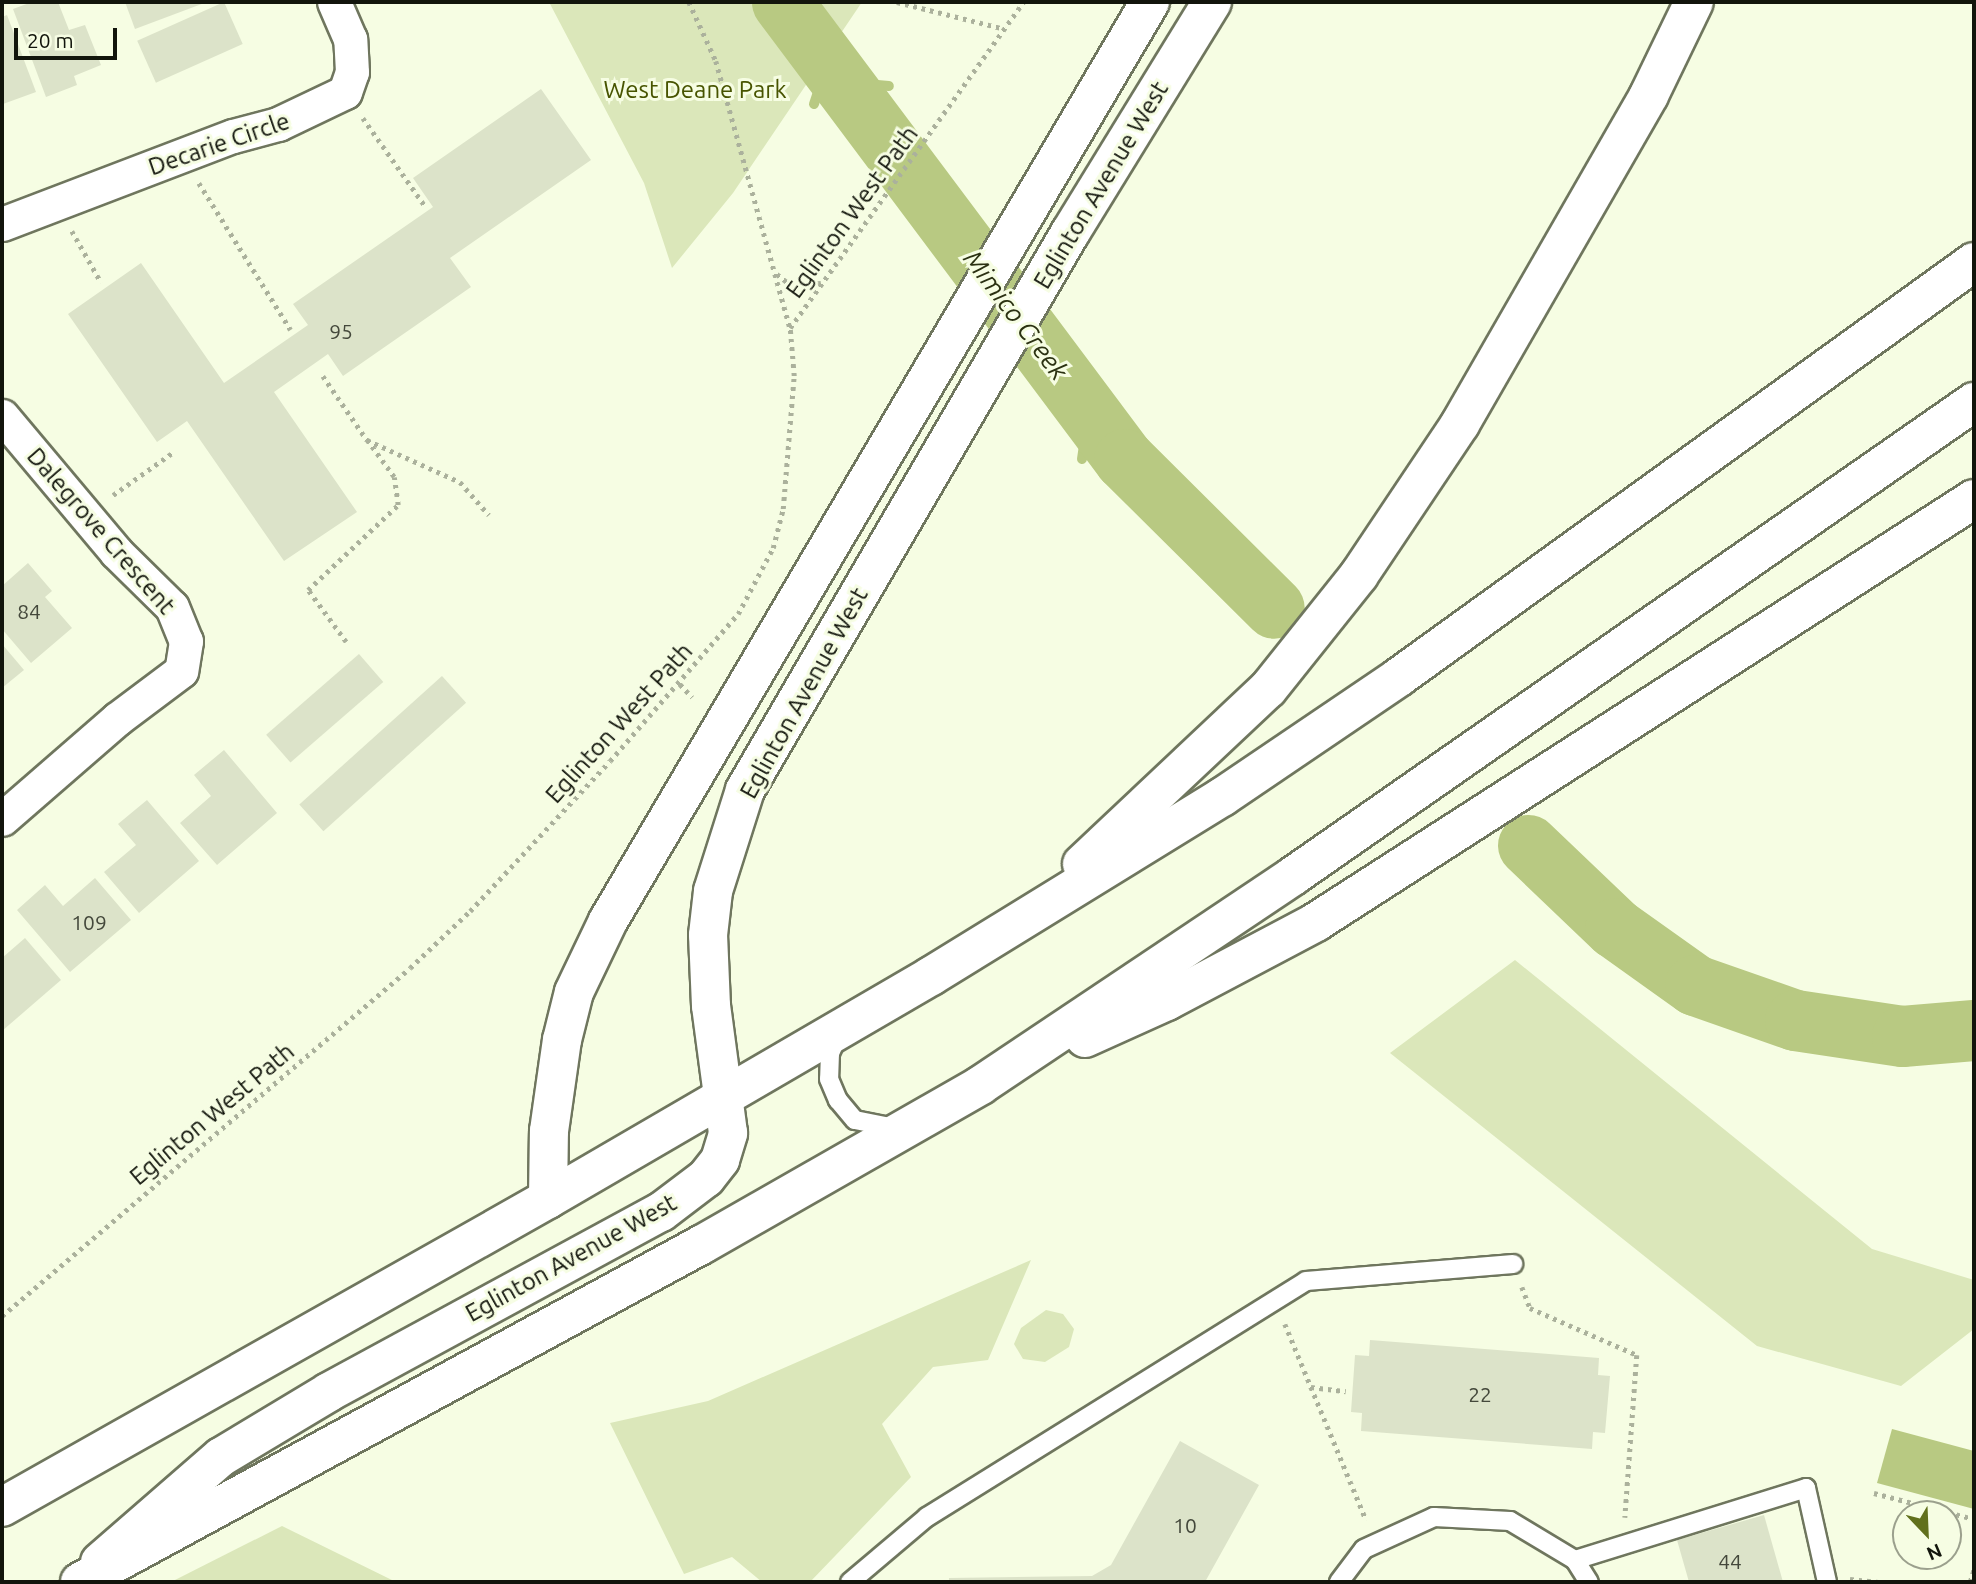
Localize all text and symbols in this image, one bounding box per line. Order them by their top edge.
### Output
scale bar [18,14,121,58]
text: 20 m [27,28,74,52]
park label: West Deane Park [603,76,787,104]
street label: Eglinton Avenue West [1028,76,1174,294]
street label: Decarie Circle [145,106,293,182]
street label: Eglinton West Path [780,120,924,304]
water label: Mimico Creek [957,244,1075,386]
house number: 95 [329,318,353,344]
street label: Dalegrove Crescent [21,442,181,620]
street label: Eglinton Avenue West [734,583,874,803]
house number: 84 [17,598,41,624]
street label: Eglinton West Path [540,637,698,809]
house number: 109 [71,909,107,935]
street label: Eglinton West Path [124,1037,300,1191]
street label: Eglinton Avenue West [461,1188,681,1328]
house number: 22 [1468,1381,1492,1407]
north arrow [1892,1500,1962,1570]
house number: 10 [1173,1512,1197,1538]
text: N [1924,1540,1945,1565]
house number: 44 [1718,1548,1742,1574]

